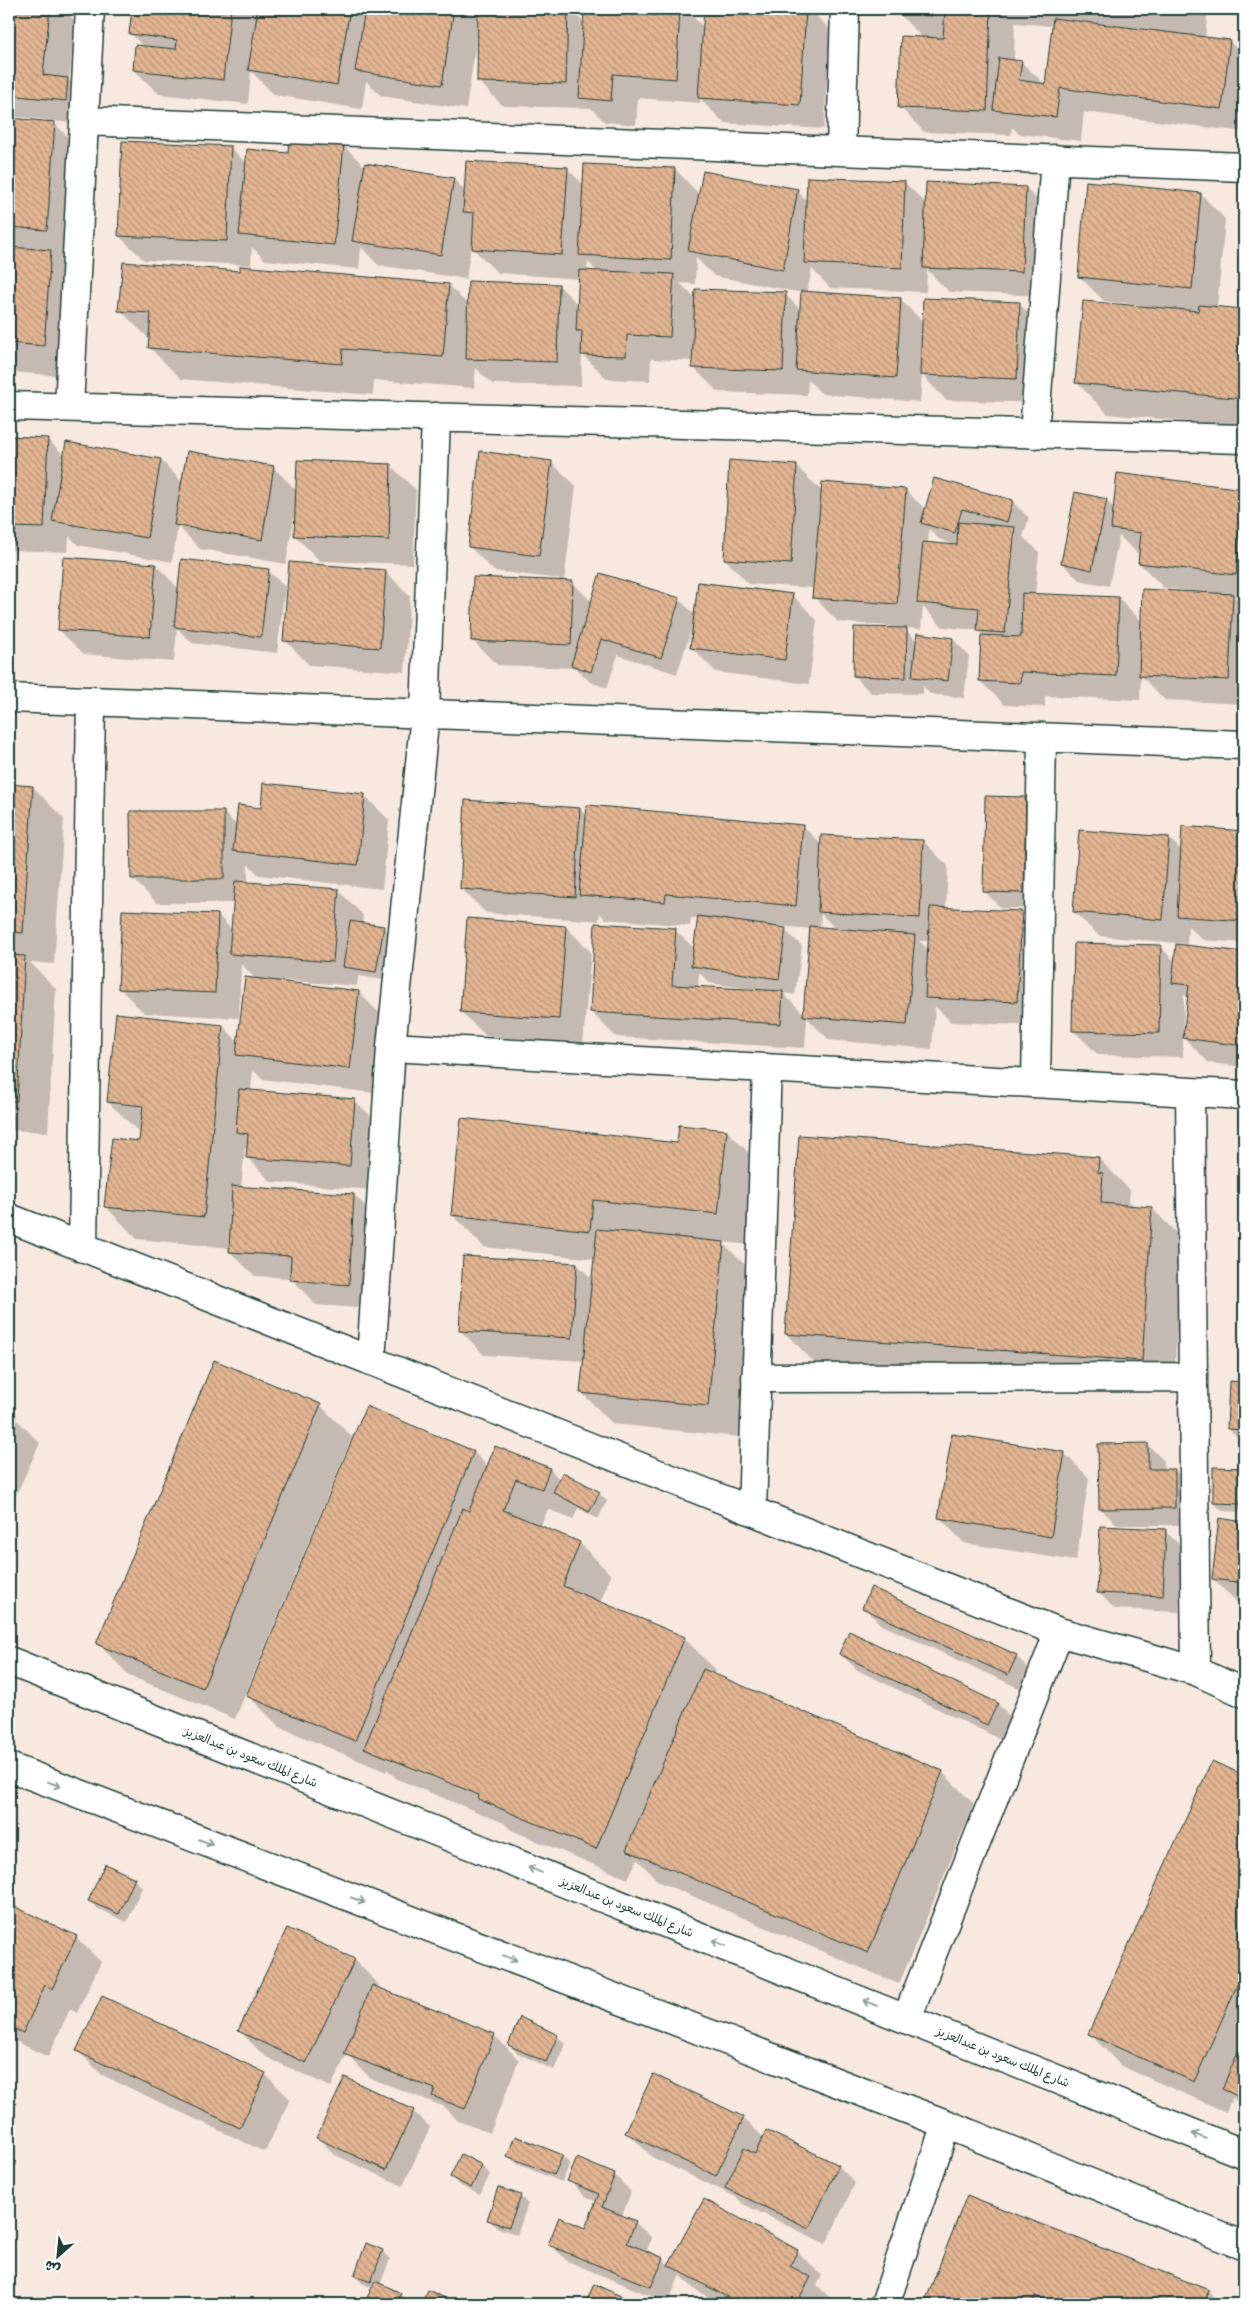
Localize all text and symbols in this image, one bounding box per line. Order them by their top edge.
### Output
street label: شارع الملك سعود بن عبدالعزيز [181,1724,320,1792]
one-way arrow [46,1780,61,1789]
one-way arrow [198,1838,213,1847]
one-way arrow [528,1865,543,1875]
street label: شارع الملك سعود بن عبدالعزيز [557,1874,696,1942]
one-way arrow [350,1896,365,1905]
one-way arrow [712,1938,727,1947]
one-way arrow [502,1953,517,1963]
one-way arrow [863,1998,878,2007]
street label: شارع الملك سعود بن عبدالعزيز [933,2024,1072,2092]
one-way arrow [1192,2131,1207,2140]
north arrow [32,2230,82,2280]
text: ش [42,2256,63,2278]

